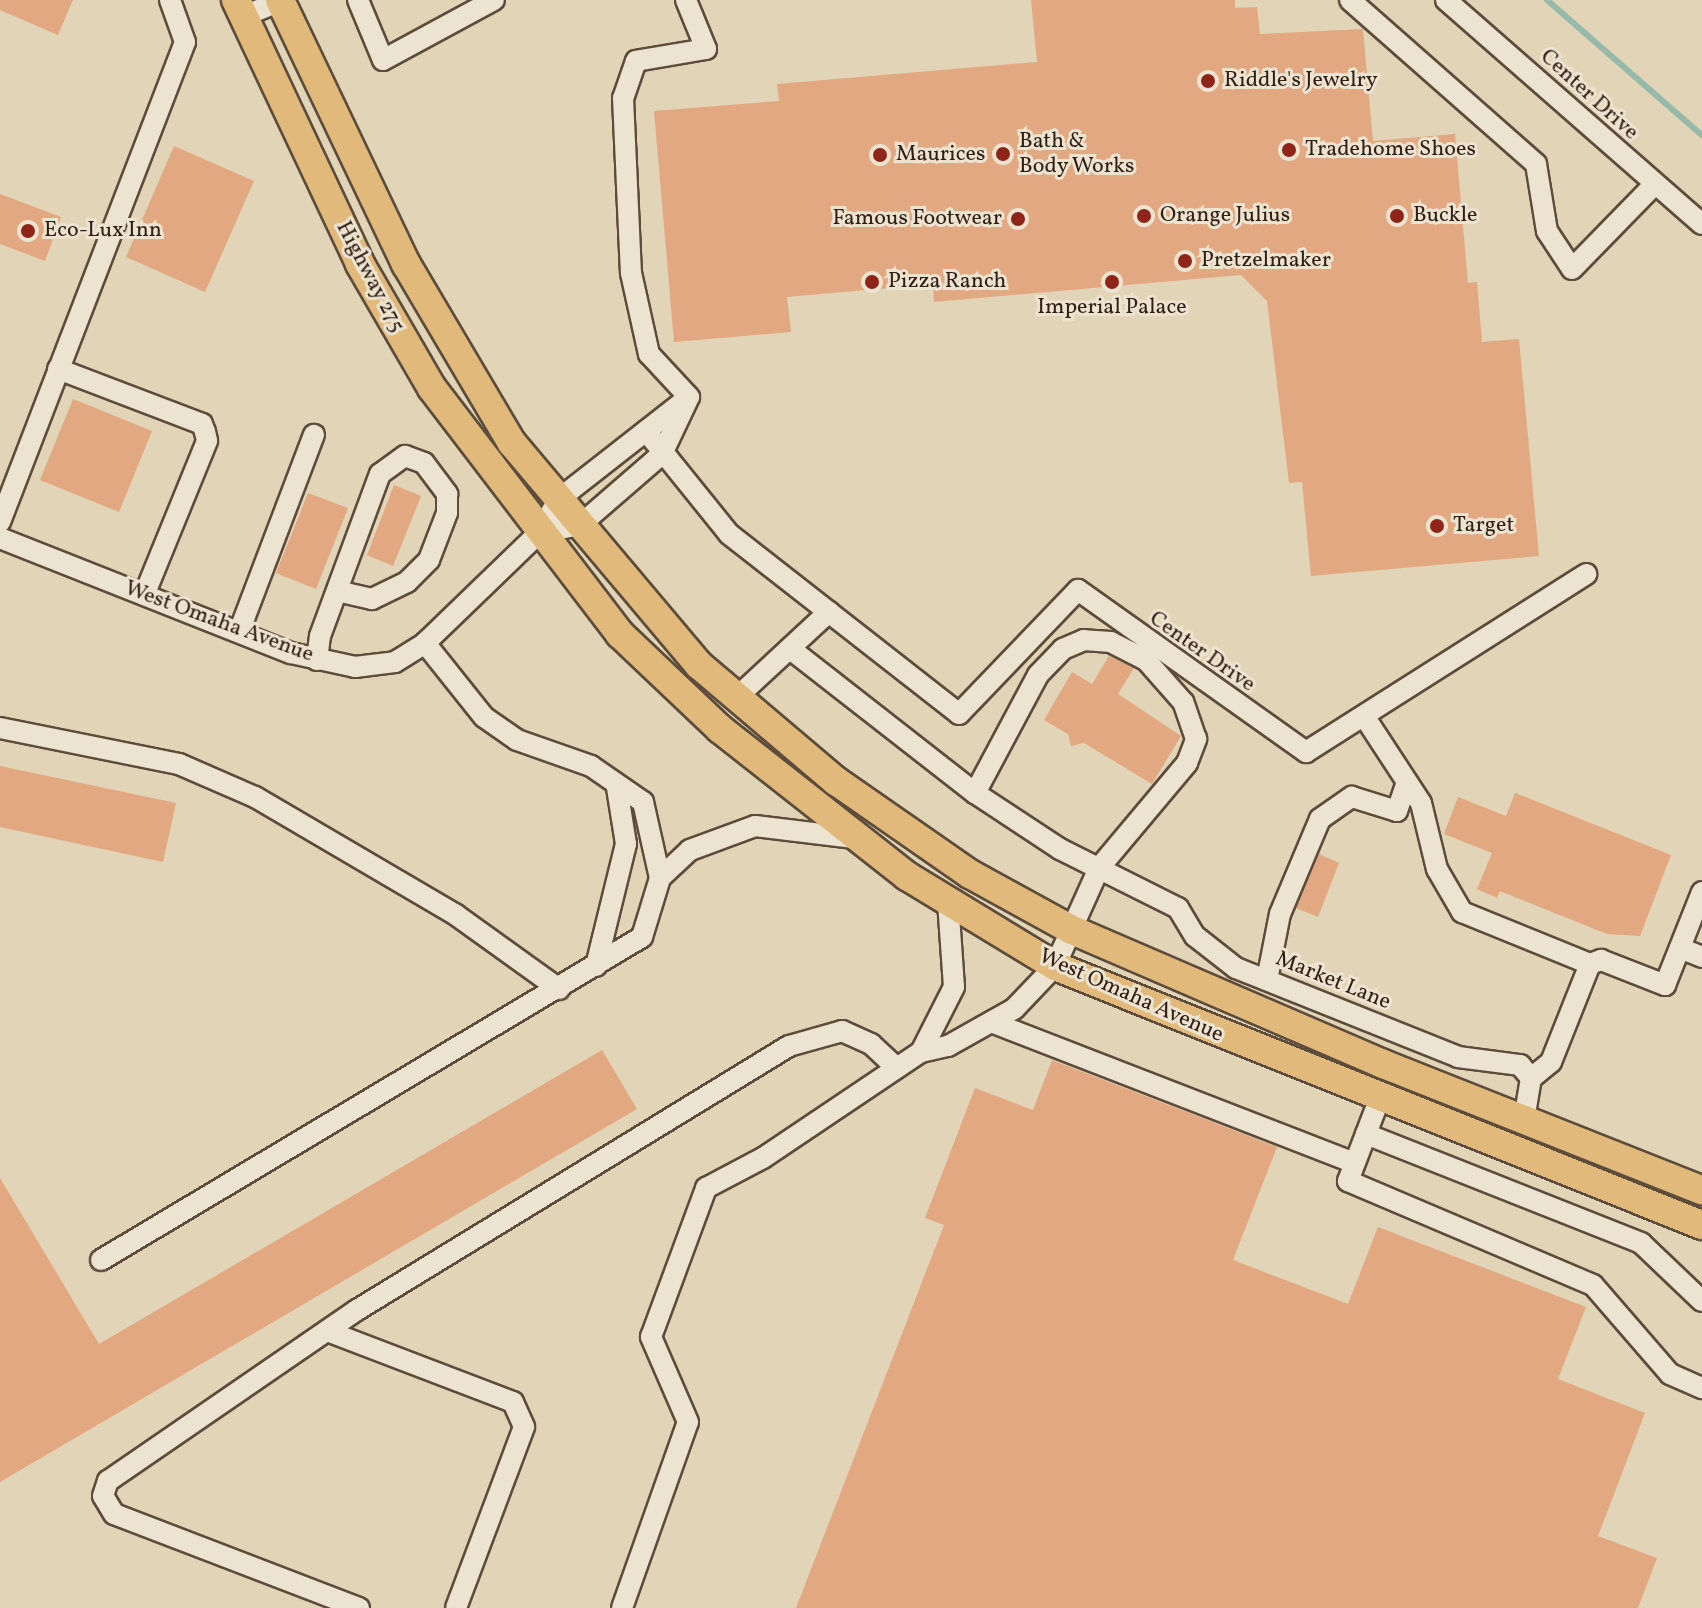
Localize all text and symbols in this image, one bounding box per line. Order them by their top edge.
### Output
street label: Center Drive [1534,44,1644,146]
place label: Riddle's Jewelry [1224,68,1378,94]
marker: Riddle's Jewelry [1199,72,1217,90]
place label: Bath & Body Works [1019,128,1136,180]
place label: Tradehome Shoes [1305,137,1476,163]
marker: Tradehome Shoes [1280,141,1298,159]
place label: Maurices [896,142,985,168]
marker: Bath & Body Works [994,145,1012,163]
marker: Maurices [871,146,889,164]
place label: Orange Julius [1160,203,1290,229]
place label: Buckle [1413,203,1477,229]
place label: Famous Footwear [833,206,1002,232]
marker: Orange Julius [1135,207,1153,225]
marker: Buckle [1388,207,1406,225]
marker: Famous Footwear [1009,210,1027,228]
street label: Highway 275 [330,217,410,337]
place label: Eco-Lux Inn [44,218,162,244]
marker: Eco-Lux Inn [19,222,37,240]
place label: Pretzelmaker [1201,248,1331,274]
marker: Pretzelmaker [1176,252,1194,270]
place label: Pizza Ranch [888,269,1006,295]
marker: Pizza Ranch [863,273,881,291]
marker: Imperial Palace [1103,273,1121,291]
place label: Imperial Palace [1037,295,1187,321]
place label: Target [1453,513,1514,539]
marker: Target [1428,517,1446,535]
street label: West Omaha Avenue [121,576,317,668]
street label: Center Drive [1144,606,1260,698]
street label: West Omaha Avenue [1035,943,1227,1049]
street label: Market Lane [1272,946,1394,1016]

